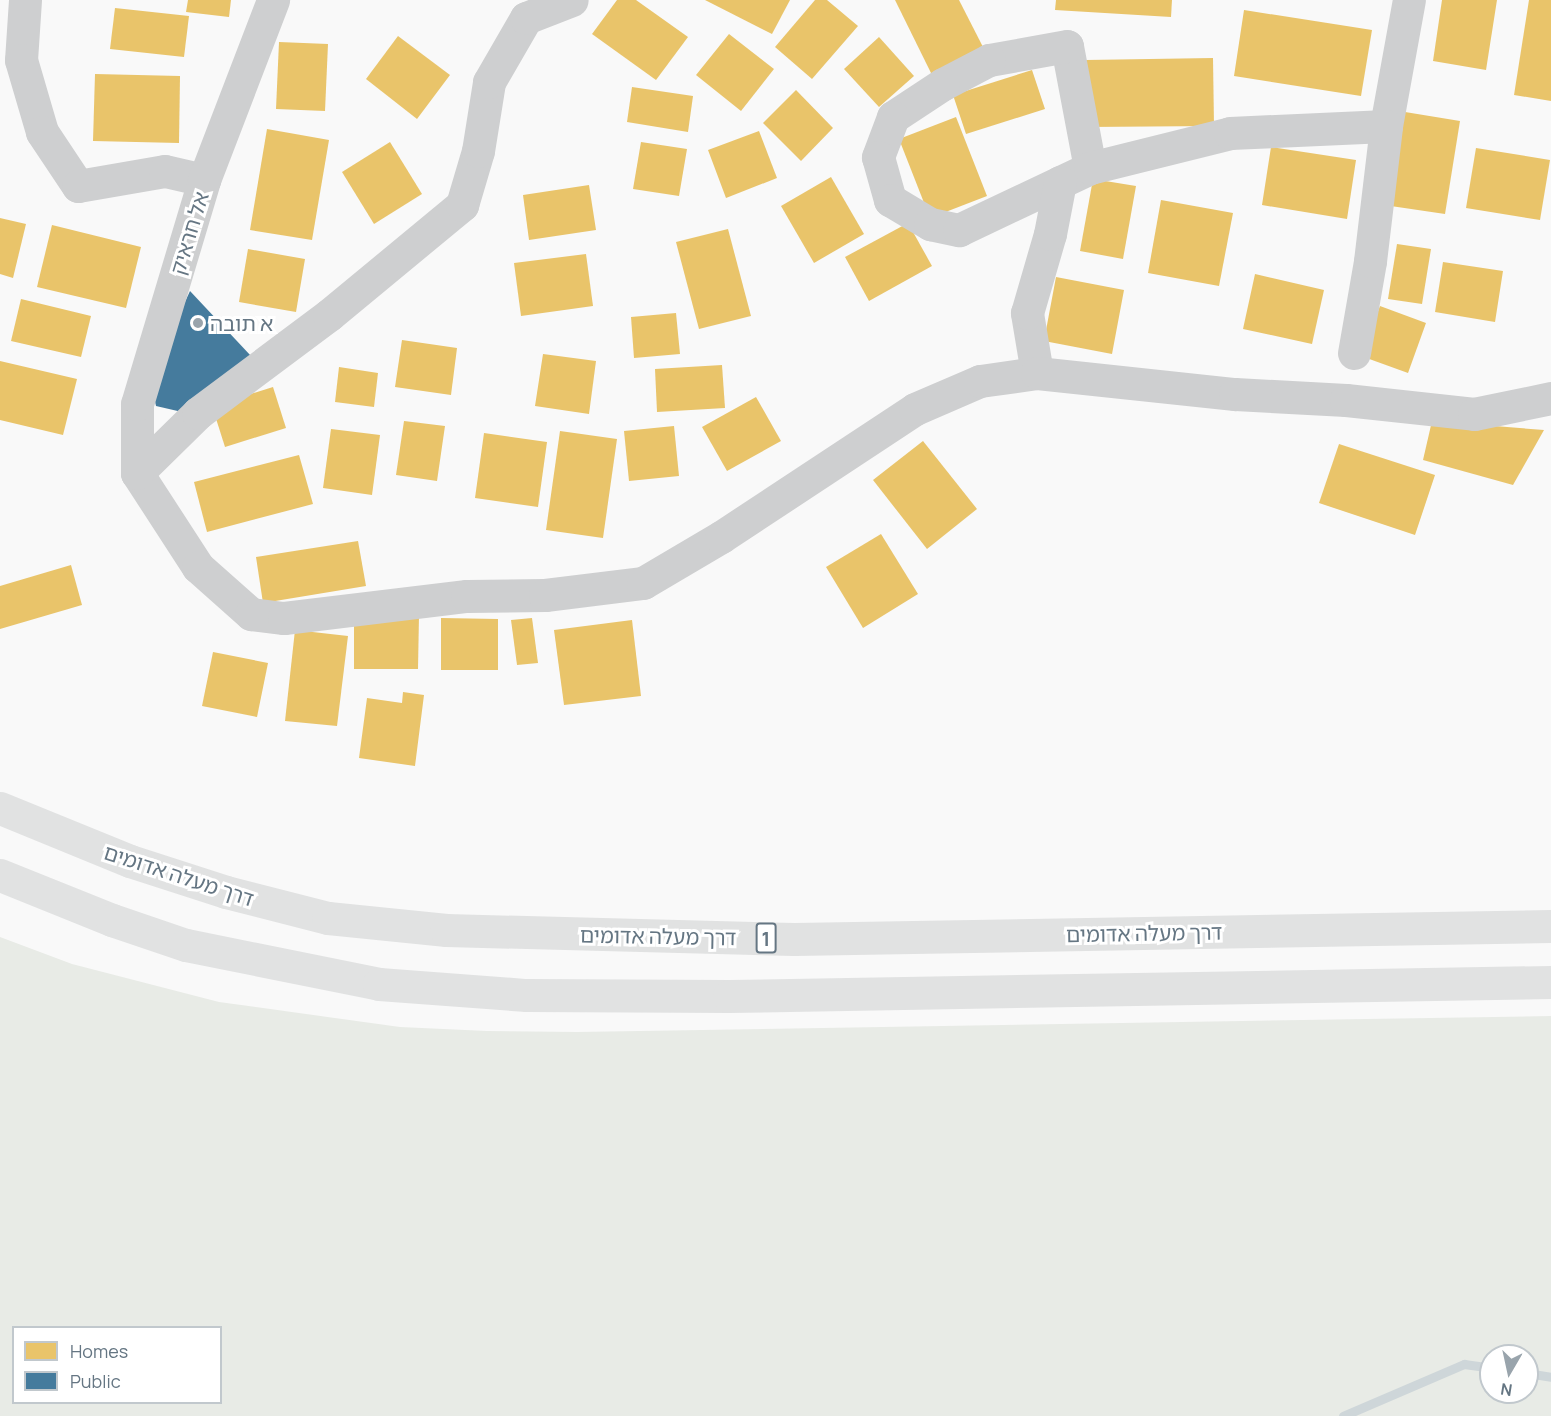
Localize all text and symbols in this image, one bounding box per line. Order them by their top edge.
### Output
street label: אל חראיק [164,188,214,278]
place label: א תובה [210,310,273,336]
marker: א תובה [191,316,205,330]
street label: דרך מעלה אדומים [101,839,257,911]
street label: דרך מעלה אדומים [1066,919,1222,947]
road number: 1 [756,921,777,955]
street label: דרך מעלה אדומים [580,922,736,950]
legend [12,1326,222,1404]
text: Homes [70,1339,128,1363]
north arrow [1479,1344,1539,1404]
text: Public [70,1369,121,1393]
text: N [1499,1378,1514,1402]

